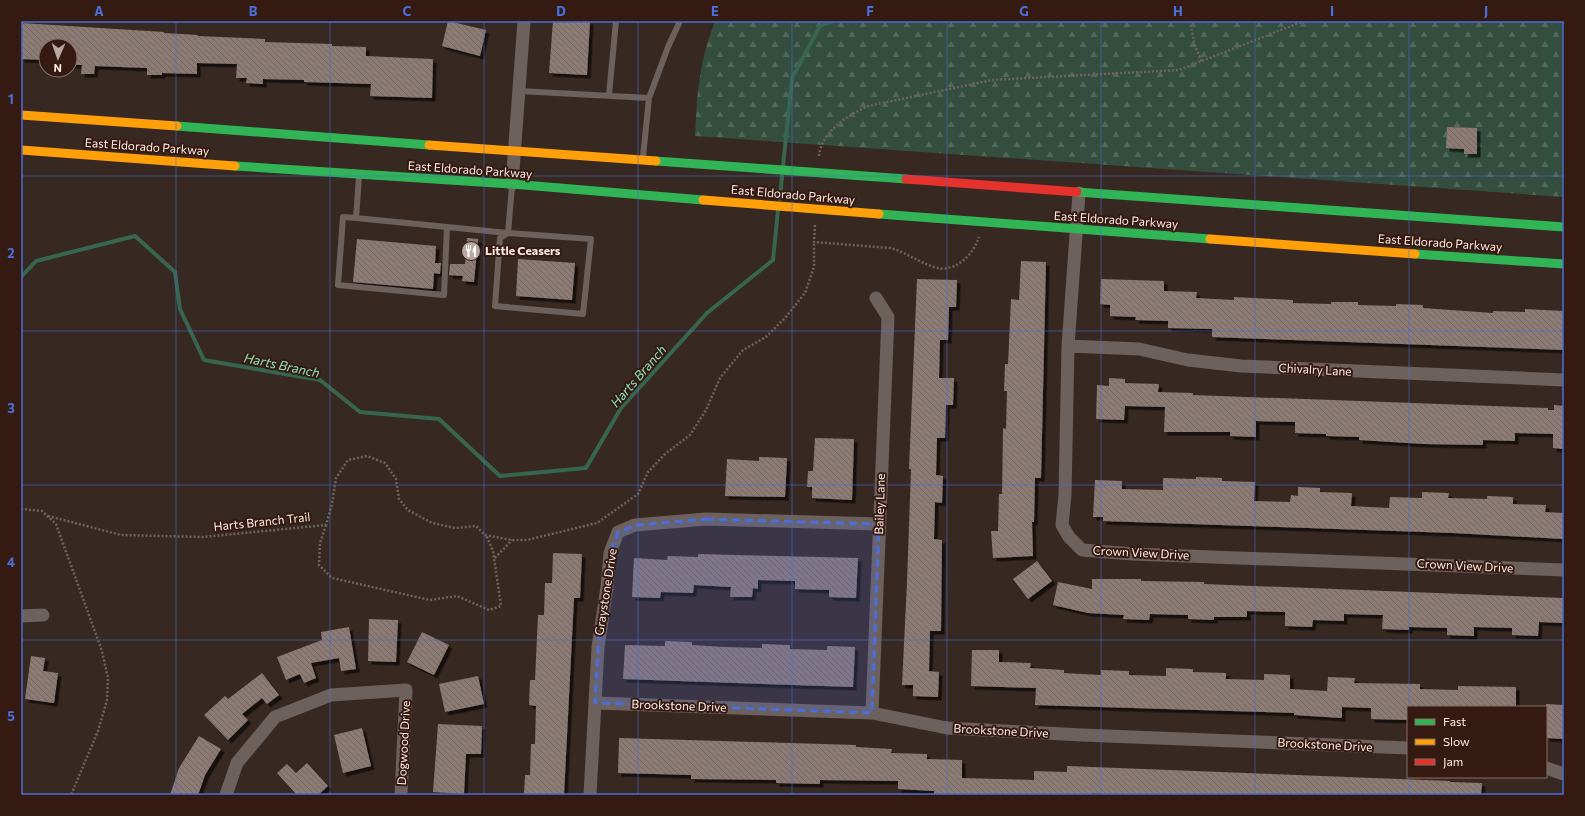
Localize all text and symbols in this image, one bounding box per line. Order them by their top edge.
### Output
text: A [94,3,104,19]
text: B [249,3,258,19]
text: C [403,3,412,19]
text: D [556,3,566,19]
text: E [711,3,719,19]
text: F [866,3,874,19]
text: G [1019,3,1029,19]
text: H [1173,3,1183,19]
text: I [1330,3,1334,19]
text: J [1484,3,1488,19]
north arrow [38,38,78,78]
text: N [53,62,62,75]
text: 1 [8,91,14,107]
street label: East Eldorado Parkway [84,135,210,157]
street label: East Eldorado Parkway [407,158,533,180]
street label: East Eldorado Parkway [730,182,856,206]
street label: East Eldorado Parkway [1053,208,1179,230]
street label: East Eldorado Parkway [1377,231,1503,253]
restaurant icon: Little Ceasers [460,240,482,262]
place label: Little Ceasers [485,243,561,257]
text: 2 [7,245,15,261]
water label: Harts Branch [607,342,669,410]
water label: Harts Branch [243,349,321,381]
street label: Chivalry Lane [1278,360,1352,378]
text: 3 [7,400,15,416]
street label: Bailey Lane [871,473,887,535]
street label: Harts Branch Trail [213,509,311,533]
street label: Crown View Drive [1092,542,1190,562]
street label: Graystone Drive [591,547,619,636]
text: 4 [7,554,15,570]
street label: Crown View Drive [1416,555,1514,575]
street label: Brookstone Drive [631,696,727,714]
street label: Dogwood Drive [394,700,412,785]
legend [1407,706,1547,778]
text: 5 [7,708,15,724]
text: Fast [1443,714,1466,728]
street label: Brookstone Drive [953,721,1049,739]
text: Slow [1443,734,1470,748]
street label: Brookstone Drive [1277,735,1373,753]
text: Jam [1443,754,1463,769]

